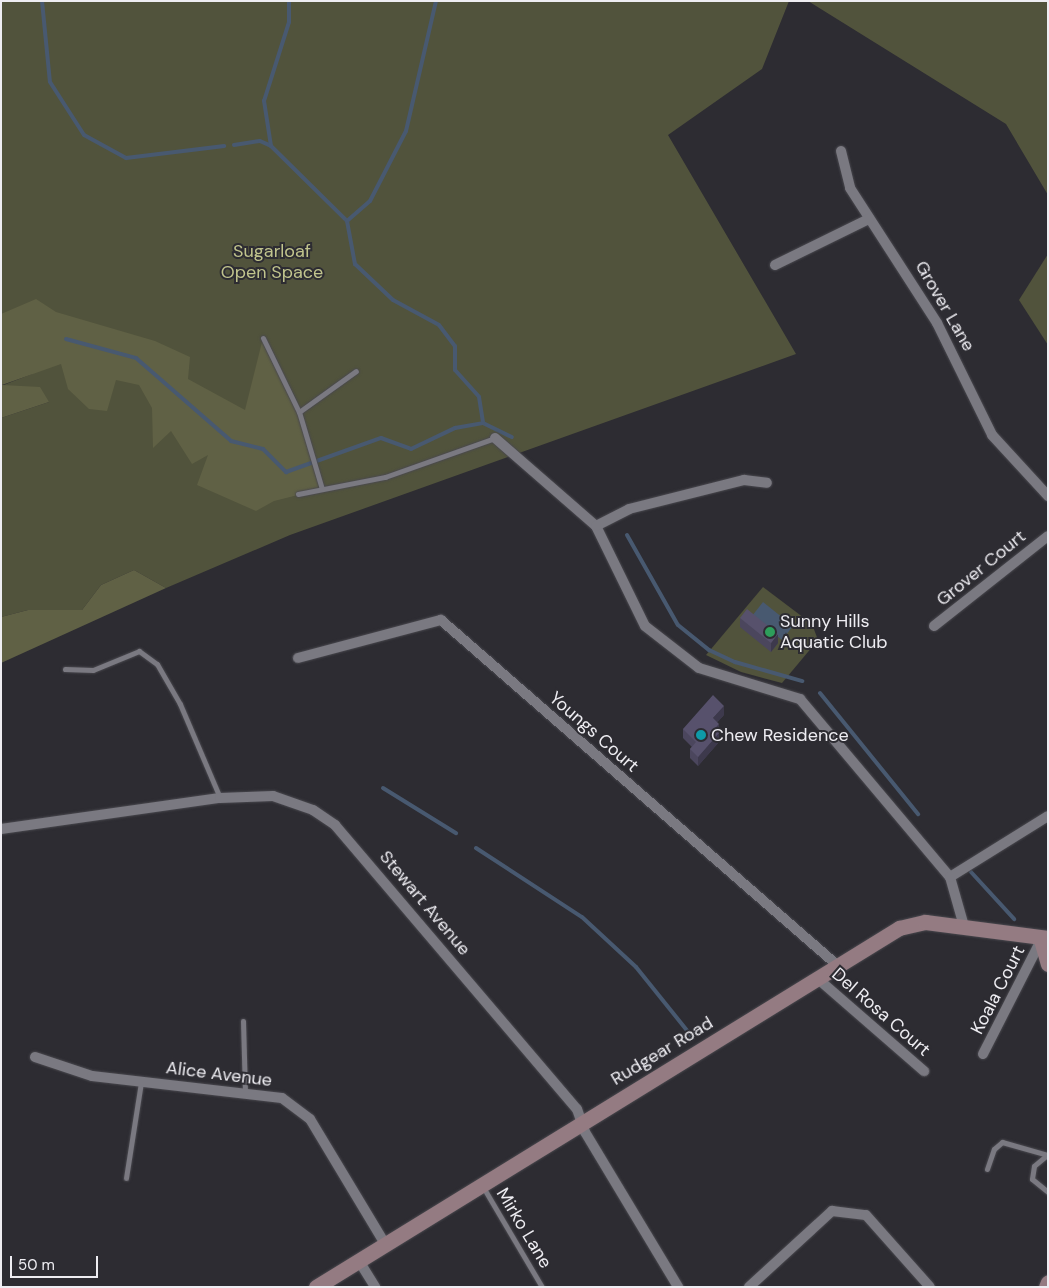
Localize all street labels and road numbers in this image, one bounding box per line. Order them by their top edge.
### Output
street label: Grover Lane [910,257,980,355]
street label: Grover Court [932,525,1030,611]
street label: Youngs Court [545,687,643,777]
street label: Stewart Avenue [375,846,475,960]
street label: Koala Court [966,942,1030,1038]
street label: Del Rosa Court [827,963,935,1061]
street label: Rudgear Road [607,1012,717,1090]
street label: Alice Avenue [165,1057,273,1091]
street label: Mirko Lane [492,1184,556,1272]

